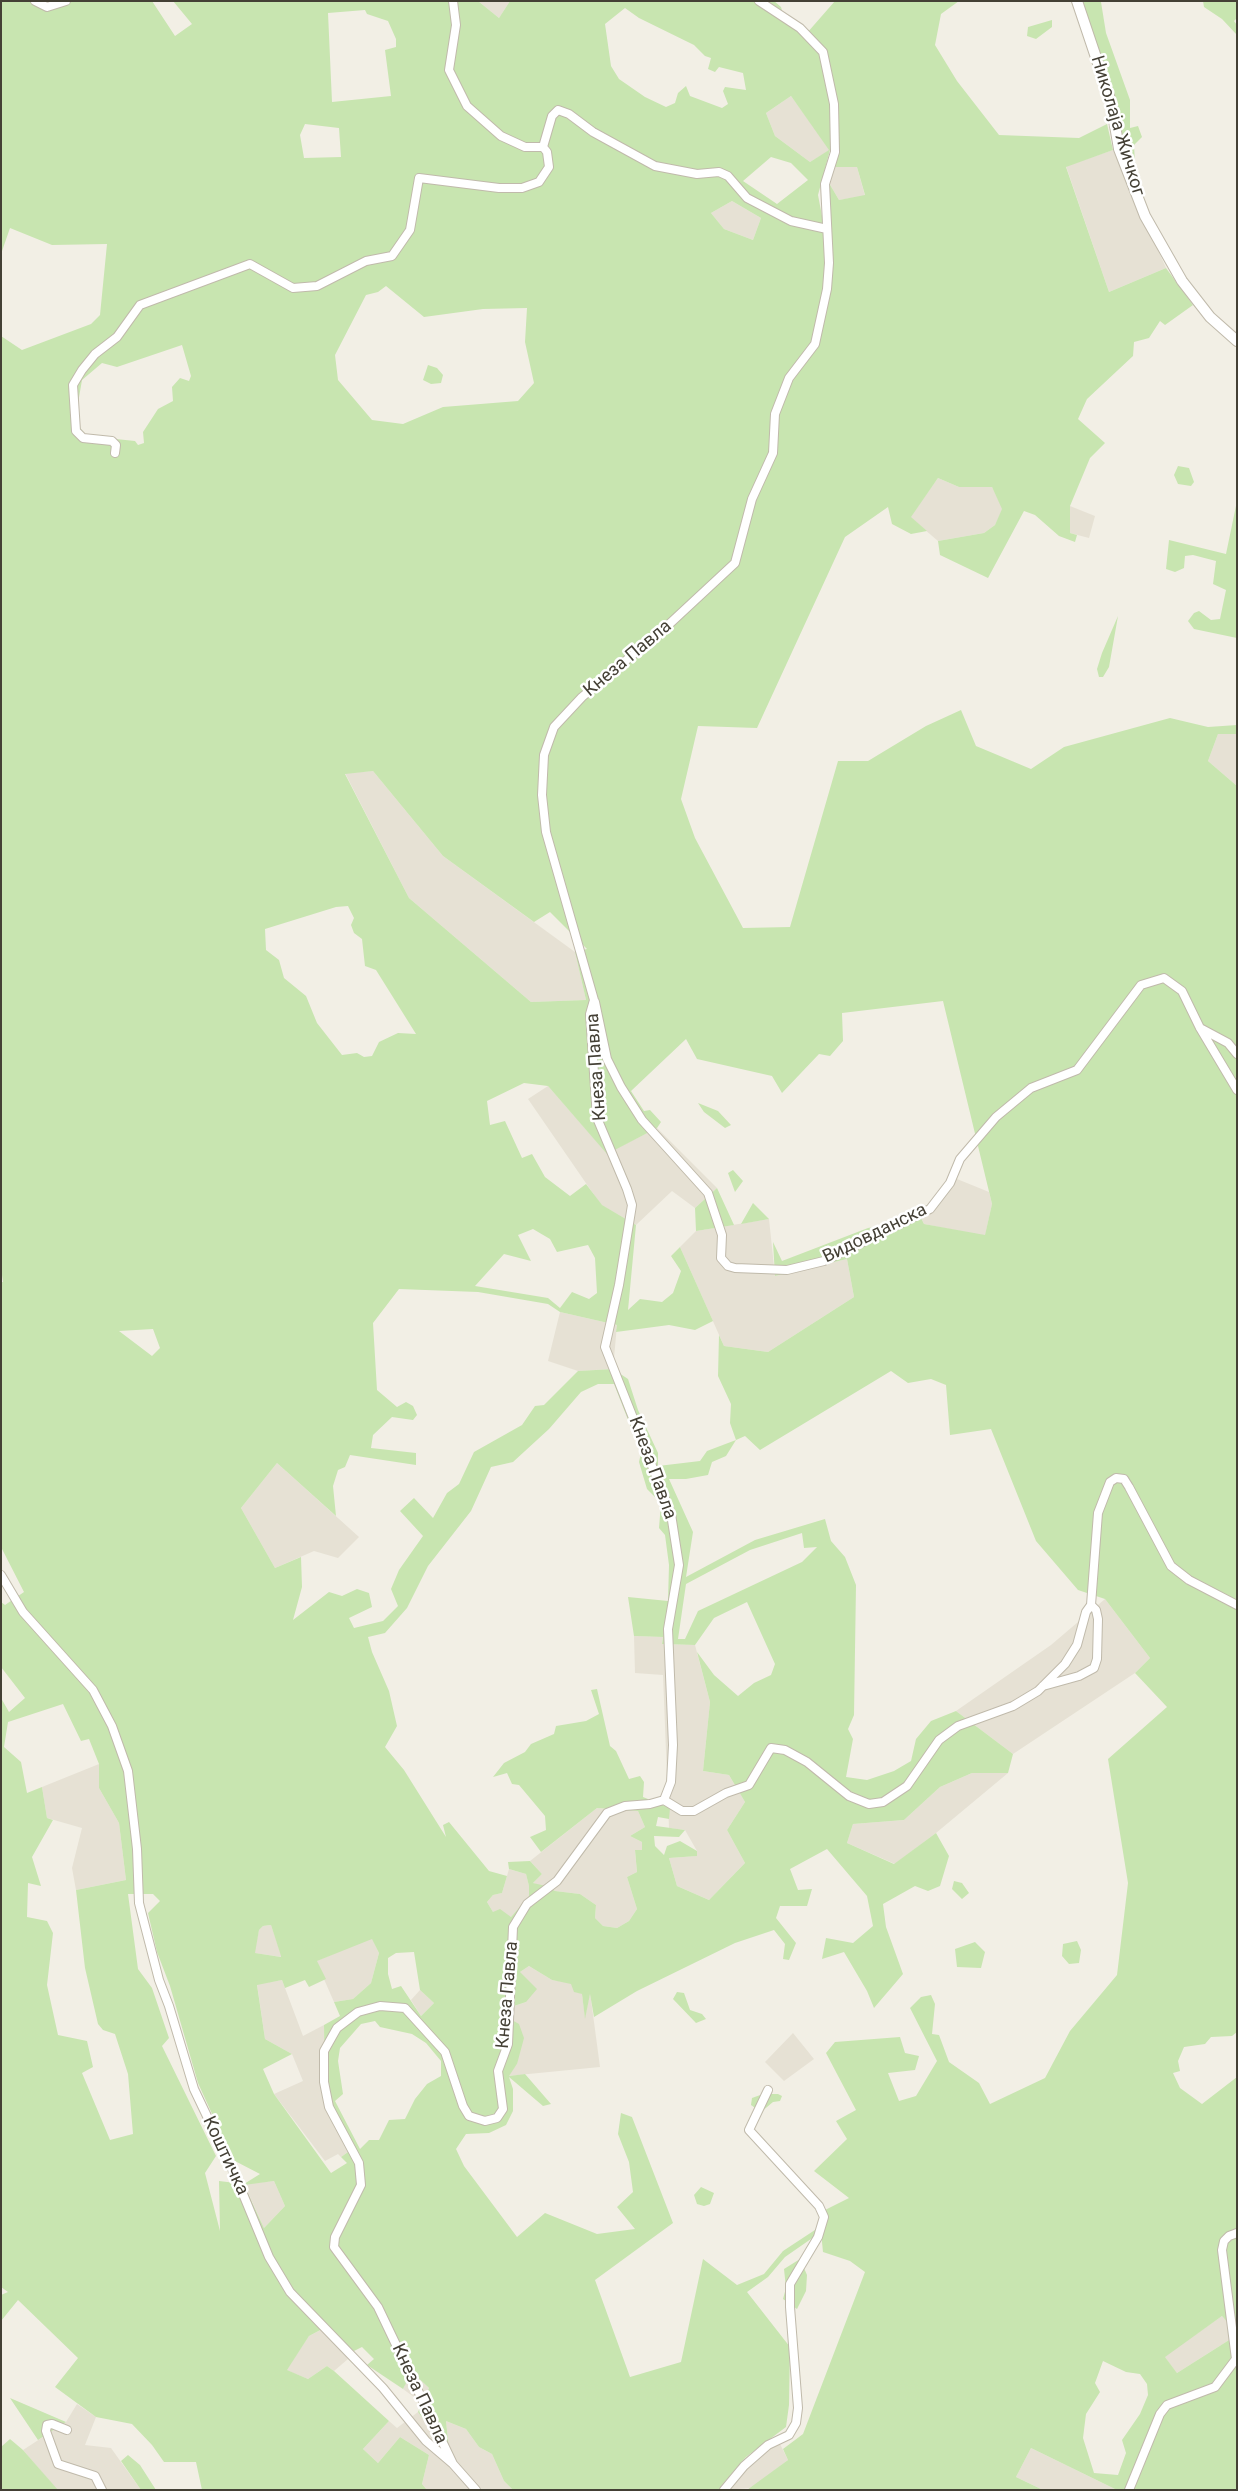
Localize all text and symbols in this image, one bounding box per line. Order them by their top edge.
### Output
street label: Николаја Жичког [1085,53,1149,199]
street label: Кнеза Павла [580,616,676,702]
street label: Кнеза Павла [582,1012,612,1122]
street label: Видовданска [819,1200,931,1268]
street label: Кнеза Павла [623,1414,681,1522]
street label: Кнеза Павла [493,1940,523,2050]
street label: Коштичка [197,2113,253,2199]
street label: Кнеза Павла [386,2341,452,2447]

